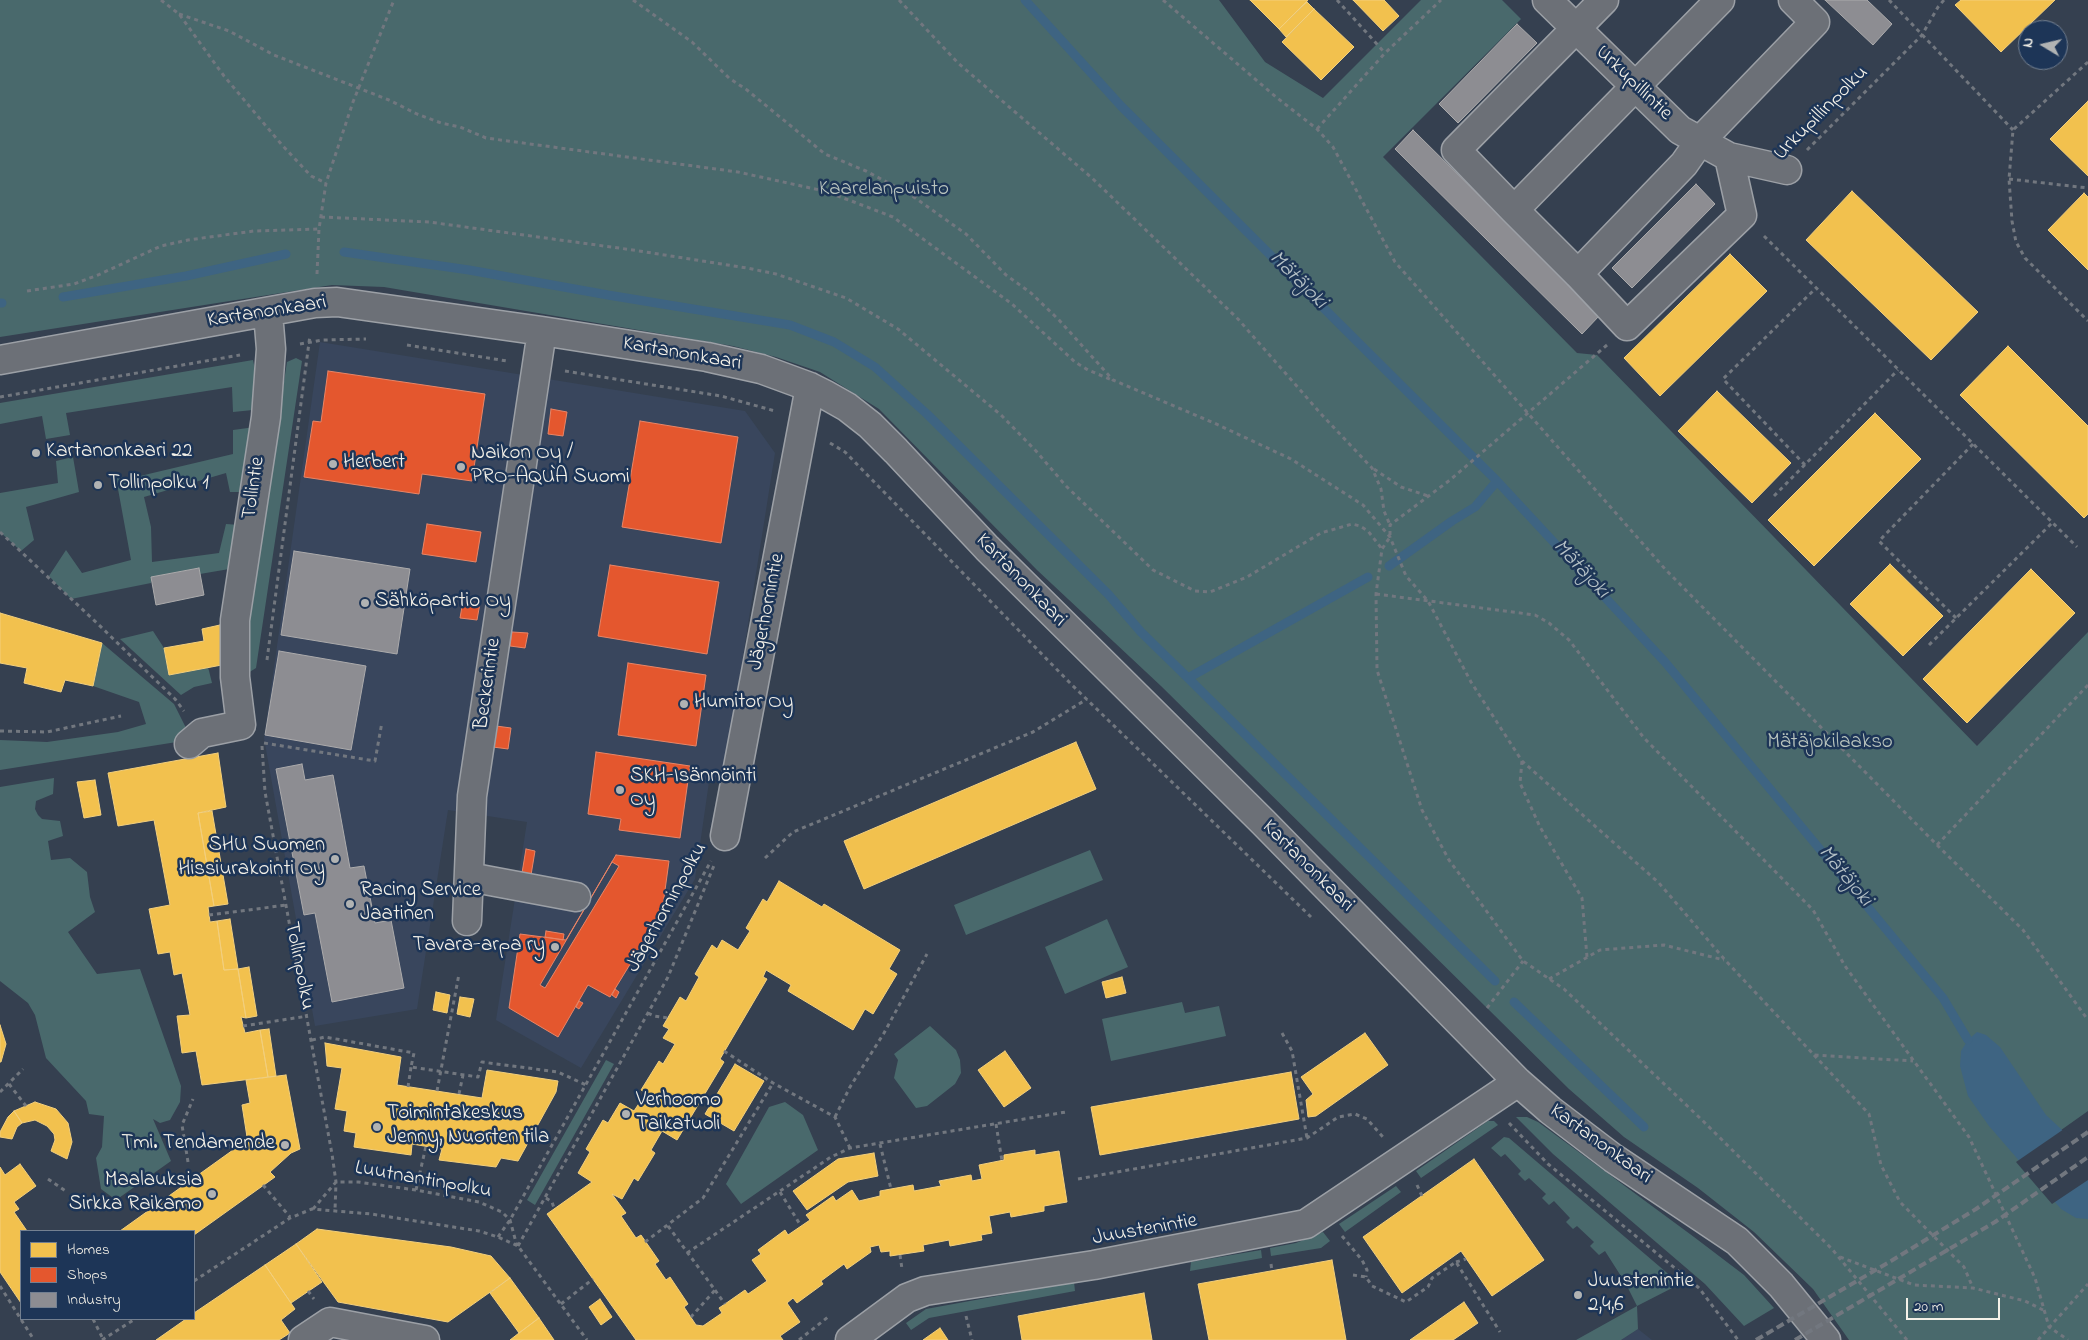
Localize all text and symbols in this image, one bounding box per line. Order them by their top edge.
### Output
north arrow [2018,20,2068,70]
text: N [2018,36,2040,49]
street label: Urkupillintie [1589,41,1677,127]
street label: Urkupillinpolku [1769,61,1875,167]
park label: Kaarelanpuisto [819,178,949,204]
water label: Mätäjoki [1262,246,1332,316]
street label: Kartanonkaari [206,291,328,335]
street label: Kartanonkaari [621,332,743,378]
place label: Kartanonkaari 22 [46,440,192,466]
place label: Naikon Oy / PRO-AQUA Suomi [471,442,630,492]
marker: Kartanonkaari 22 [30,447,42,459]
place label: Herbert [343,451,405,477]
street label: Tollintie [238,455,272,521]
marker: Herbert [327,458,339,470]
marker: Naikon Oy / PRO-AQUA Suomi [455,461,467,473]
place label: Tollinpolku 1 [108,472,209,498]
marker: Tollinpolku 1 [92,479,104,491]
street label: Kartanonkaari [969,529,1071,633]
water label: Mätäjoki [1546,535,1614,605]
street label: Jägerhornintie [744,551,792,673]
place label: Sähköpartio Oy [375,590,511,616]
marker: Sähköpartio Oy [359,597,371,609]
street label: Beckerintie [470,637,508,731]
place label: Humitor Oy [694,691,793,717]
marker: Humitor Oy [678,698,690,710]
park label: Mätäjokilaakso [1767,731,1893,757]
place label: SKH-Isännöinti Oy [630,765,757,815]
marker: SKH-Isännöinti Oy [614,784,626,796]
street label: Kartanonkaari [1256,816,1358,918]
place label: SHU Suomen Hissiurakointi Oy [178,834,325,884]
street label: Jägerhorninpolku [622,839,714,977]
water label: Mätäjoki [1811,841,1877,913]
marker: SHU Suomen Hissiurakointi Oy [329,853,341,865]
place label: Racing Service Jaatinen [360,879,481,929]
marker: Racing Service Jaatinen [344,898,356,910]
street label: Tollinpolku [277,920,319,1012]
place label: Tavara-arpa ry [412,934,545,960]
marker: Tavara-arpa ry [549,941,561,953]
place label: Verhoomo Taikatuoli [636,1089,721,1139]
street label: Kartanonkaari [1544,1099,1656,1191]
place label: Toimintakeskus Jenny, Nuorten tila [387,1102,549,1152]
marker: Verhoomo Taikatuoli [620,1108,632,1120]
marker: Toimintakeskus Jenny, Nuorten tila [371,1121,383,1133]
place label: Tmi. Tendamende [121,1132,275,1158]
marker: Tmi. Tendamende [279,1139,291,1151]
street label: Luutnantinpolku [353,1157,493,1205]
place label: Maalauksia Sirkka Raikamo [69,1169,202,1219]
marker: Maalauksia Sirkka Raikamo [206,1188,218,1200]
street label: Juustenintie [1091,1209,1199,1253]
legend [20,1230,195,1320]
text: Homes [67,1239,110,1261]
text: Shops [67,1264,107,1286]
place label: Juustenintie 2,4,6 [1588,1270,1694,1320]
scale bar [1908,1288,2002,1320]
text: Industry [67,1289,121,1311]
marker: Juustenintie 2,4,6 [1572,1289,1584,1301]
text: 20 m [1914,1296,1943,1318]

